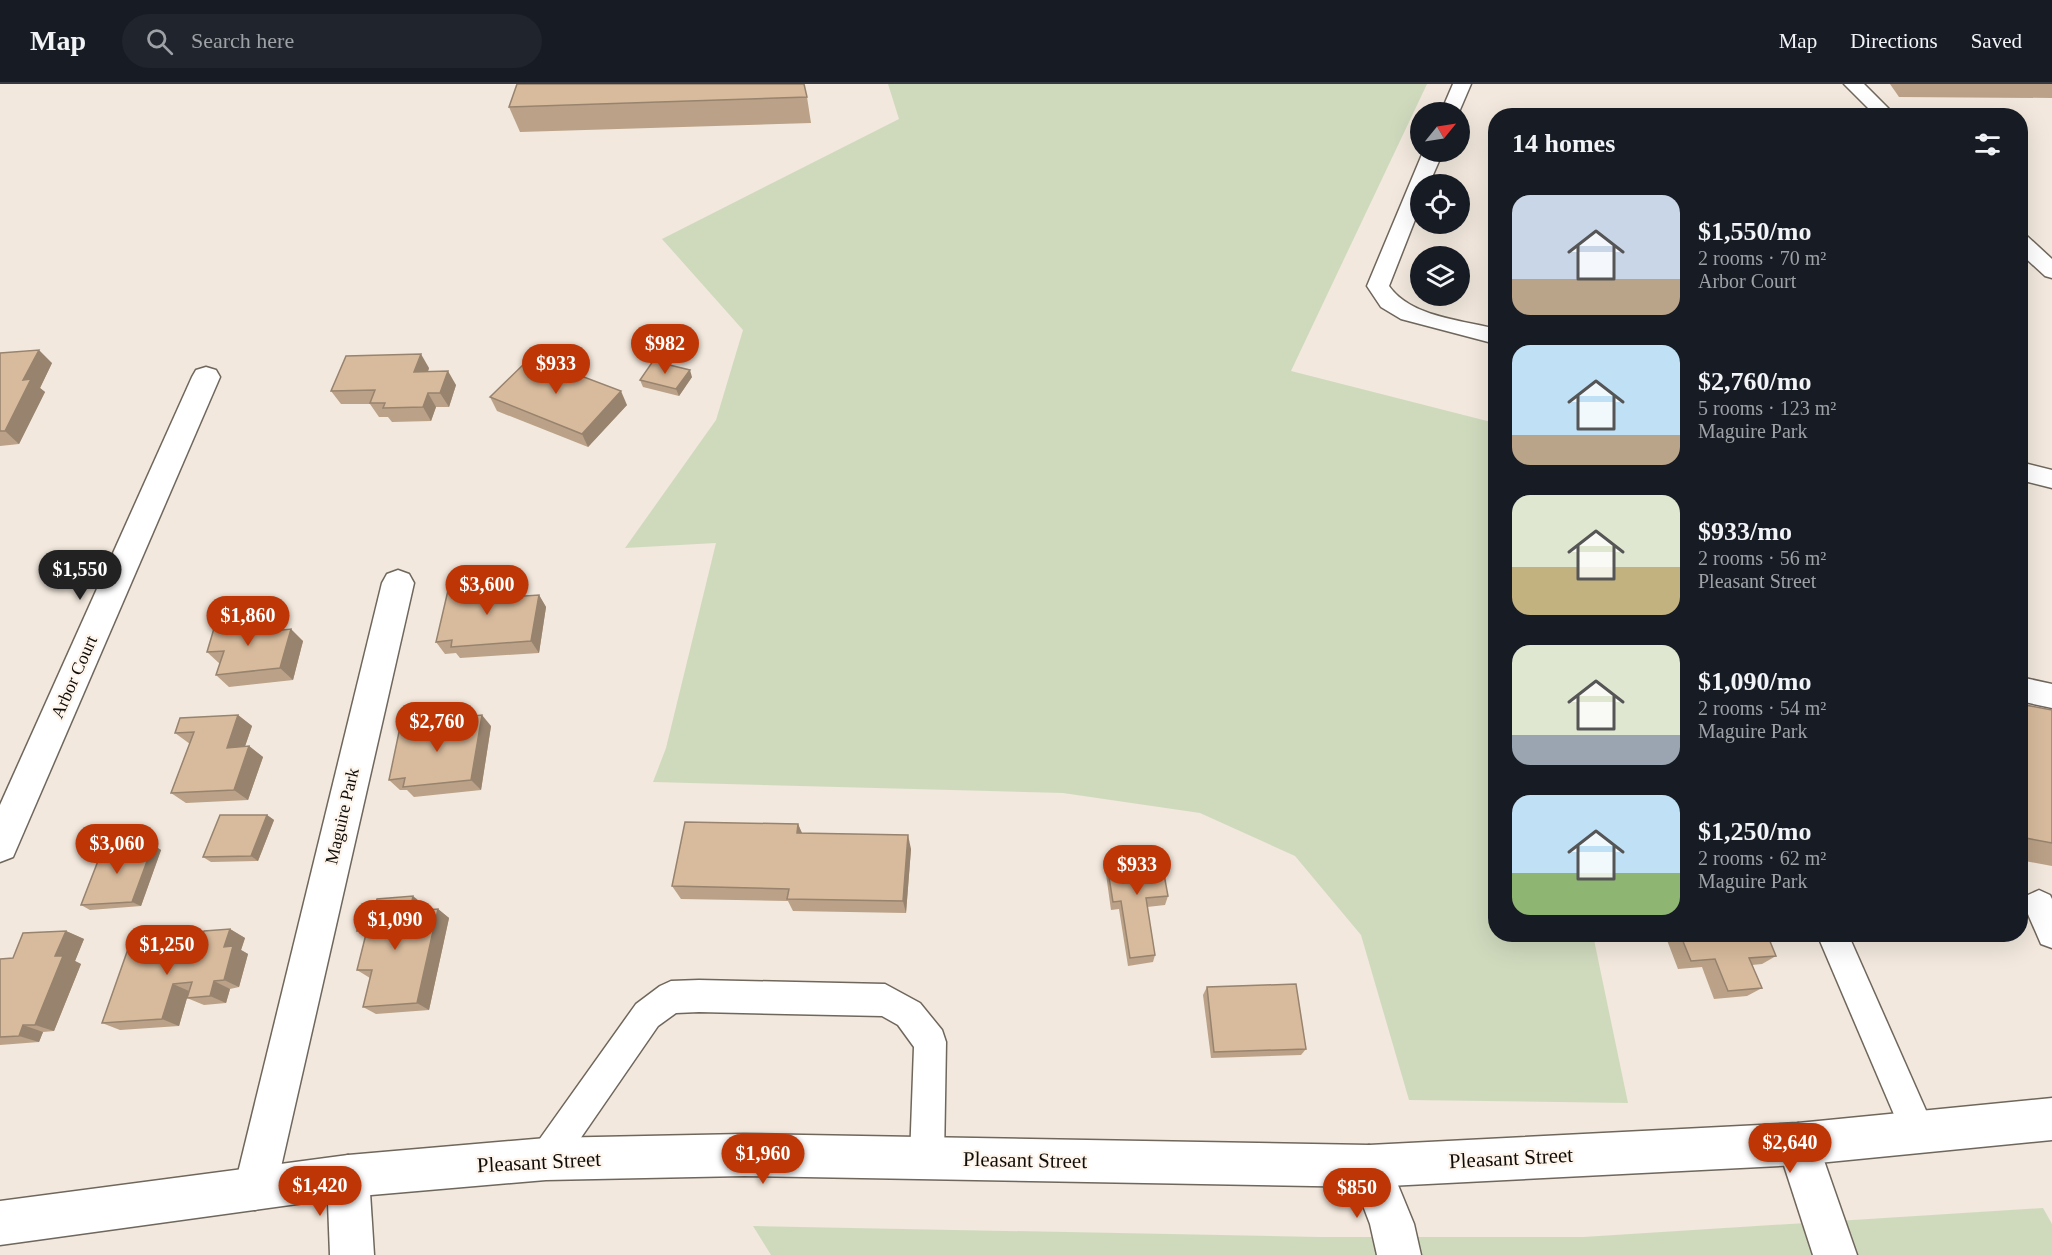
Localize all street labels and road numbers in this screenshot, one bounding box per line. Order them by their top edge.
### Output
street label: Arbor Court [47,633,101,721]
street label: Maguire Park [321,766,363,866]
street label: Pleasant Street [1448,1143,1574,1173]
street label: Pleasant Street [476,1147,602,1177]
street label: Pleasant Street [963,1147,1087,1173]

